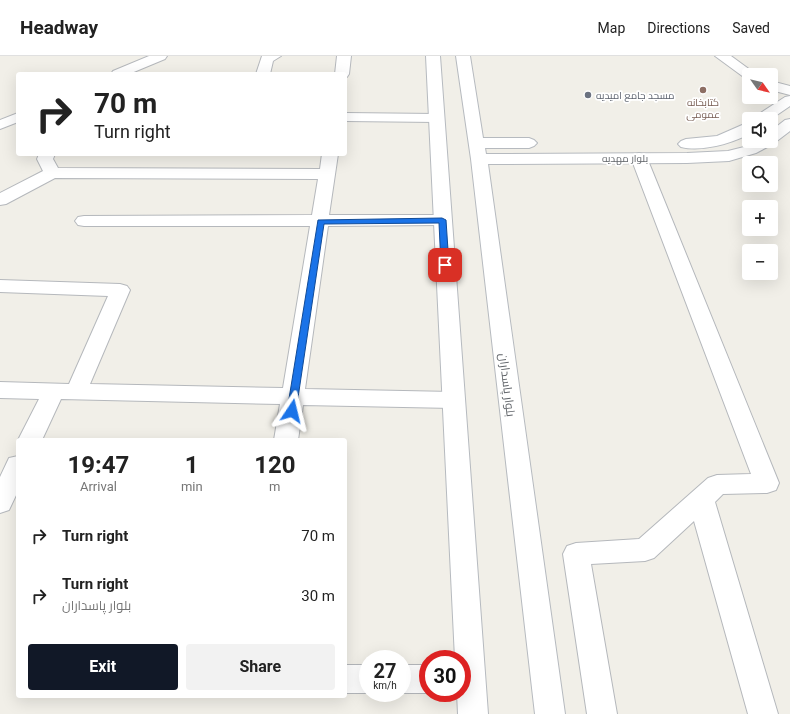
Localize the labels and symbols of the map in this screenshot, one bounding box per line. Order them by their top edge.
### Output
north arrow [742,68,778,104]
marker: کتابخانه عمومی [698,85,708,95]
marker: مسجد جامع امیدیه [583,90,593,100]
place label: مسجد جامع امیدیه [596,90,674,102]
place label: کتابخانه عمومی [686,97,720,121]
street label: بلوار مهدیه [602,153,648,165]
pin [428,248,462,282]
street label: بلوار پاسداران [494,352,518,418]
position arrow [271,390,313,432]
speed limit sign: 30 [419,650,471,702]

